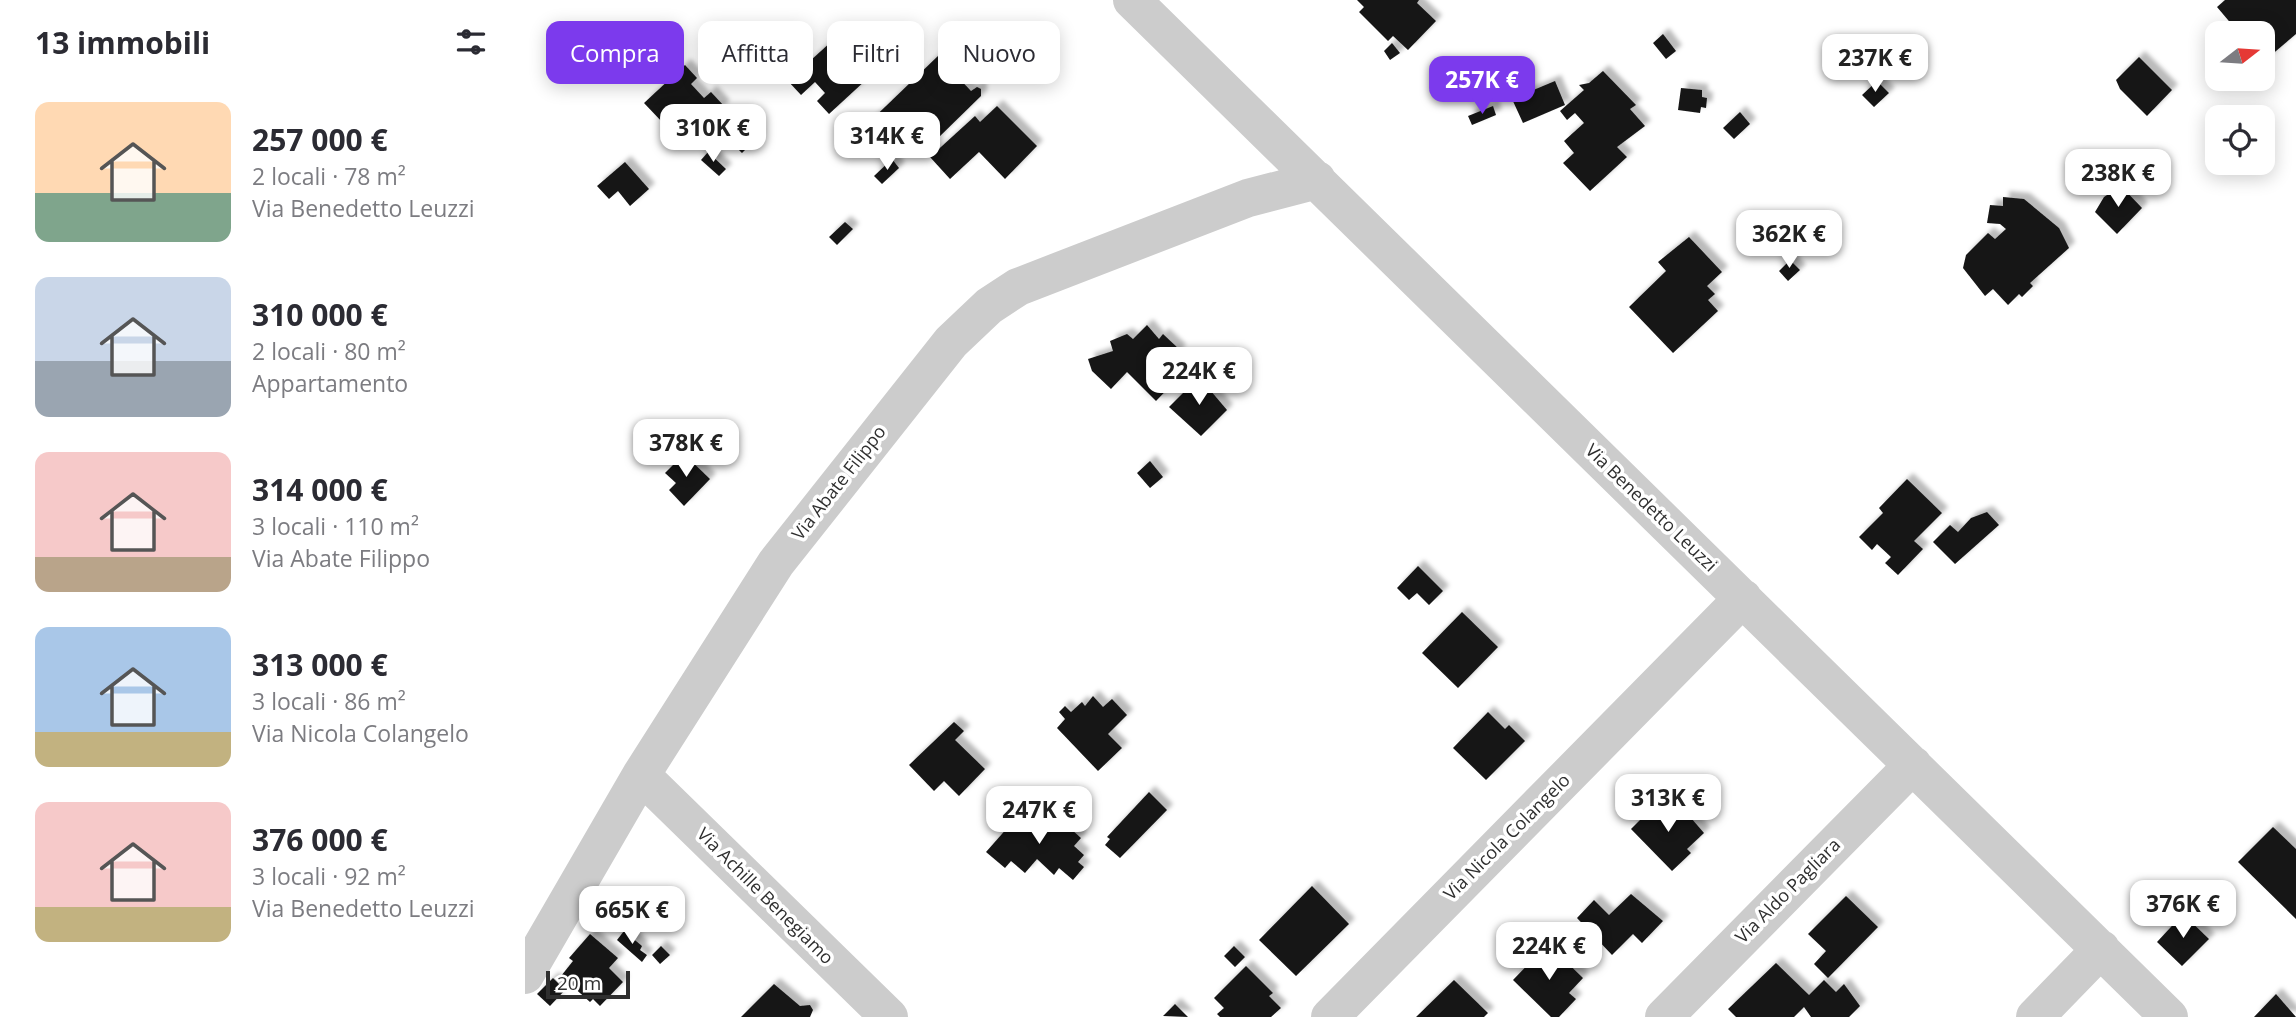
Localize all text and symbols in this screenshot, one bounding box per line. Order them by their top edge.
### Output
chip: Compra [546,21,684,84]
chip: Affitta [698,21,813,84]
chip: Filtri [827,21,924,84]
chip: Nuovo [938,21,1060,84]
north arrow [2205,21,2275,91]
map controls [2205,21,2275,175]
text: 13 immobili [35,22,210,63]
icon: filters [452,23,490,61]
pin: 237K € [1818,34,1932,94]
text: 237K € [1838,41,1912,73]
pin: 257K € [1425,57,1539,116]
text: 257K € [1445,63,1519,95]
pin: 310K € [656,104,770,164]
button: locate [2205,105,2275,175]
text: 310K € [676,111,750,143]
pin: 314K € [830,113,944,172]
text: 257 000 € [252,119,388,160]
text: 314K € [850,119,924,151]
icon: home [91,130,175,214]
pin: 238K € [2061,150,2175,209]
text: 238K € [2081,156,2155,188]
text: 2 locali · 78 m² [252,160,406,192]
text: Via Benedetto Leuzzi [252,192,475,224]
pin: 362K € [1732,210,1846,270]
text: 362K € [1752,217,1826,249]
text: 310 000 € [252,294,388,335]
icon: home [91,305,175,389]
text: 2 locali · 80 m² [252,335,406,367]
pin: 224K € [1142,348,1256,407]
text: 224K € [1162,354,1236,386]
text: Appartamento [252,367,408,399]
pin: 378K € [629,420,743,479]
street label: Via Abate Filippo [786,420,891,545]
text: 378K € [649,426,723,458]
street label: Via Benedetto Leuzzi [1581,438,1723,576]
text: 314 000 € [252,469,388,510]
icon: home [91,480,175,564]
text: 3 locali · 110 m² [252,510,419,542]
text: Via Abate Filippo [252,542,430,574]
text: 313 000 € [252,644,388,685]
icon: home [91,655,175,739]
text: 3 locali · 86 m² [252,685,406,717]
text: Via Nicola Colangelo [252,717,469,749]
street label: Via Nicola Colangelo [1438,768,1575,905]
pin: 313K € [1611,774,1725,834]
text: 313K € [1631,781,1705,813]
pin: 247K € [982,786,1096,846]
text: 247K € [1002,793,1076,825]
text: 376 000 € [252,819,388,860]
street label: Via Achille Benegiamo [692,822,839,969]
icon: home [91,830,175,914]
street label: Via Aldo Pagliara [1730,833,1845,948]
text: 3 locali · 92 m² [252,860,406,892]
pin: 376K € [2126,880,2240,940]
pin: 665K € [575,886,689,946]
text: 376K € [2146,887,2220,919]
text: Via Benedetto Leuzzi [252,892,475,924]
text: 665K € [595,893,669,925]
pin: 224K € [1492,922,1606,982]
text: 224K € [1512,929,1586,961]
scale bar [546,968,630,1000]
text: 20 m [557,970,601,996]

